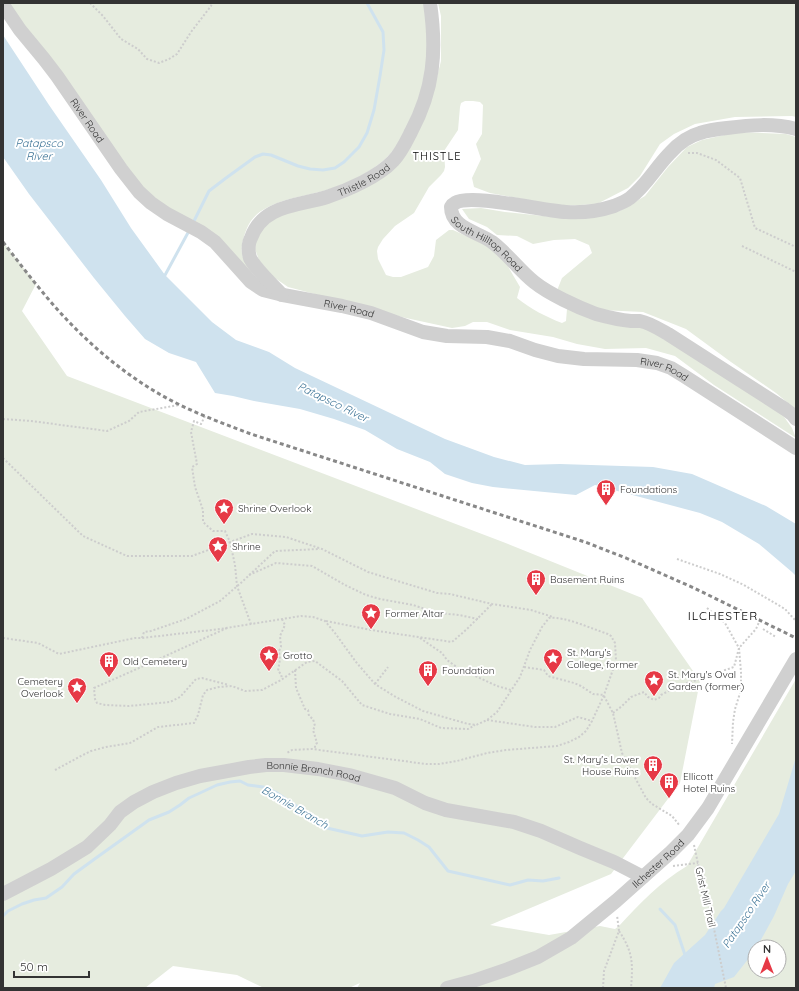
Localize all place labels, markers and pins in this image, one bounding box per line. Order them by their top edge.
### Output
building icon: Foundations [595,478,617,506]
place label: Foundations [620,483,677,496]
place icon: Shrine Overlook [213,497,235,525]
place label: Shrine Overlook [238,502,311,515]
place icon: Shrine [207,535,229,563]
place label: Shrine [232,540,261,553]
building icon: Basement Ruins [525,568,547,596]
place label: Basement Ruins [550,573,625,586]
place icon: Former Altar [360,602,382,630]
place label: Former Altar [385,607,444,620]
place icon: Grotto [258,644,280,672]
place label: St. Mary's College, former [567,646,638,671]
place icon: St. Mary's College, former [542,647,564,675]
place label: Grotto [283,649,312,662]
building icon: Old Cemetery [98,650,120,678]
place label: Old Cemetery [123,655,187,668]
building icon: Foundation [417,659,439,687]
place label: Foundation [442,664,495,677]
place label: St. Mary's Oval Garden (former) [668,668,744,693]
place icon: St. Mary's Oval Garden (former) [643,669,665,697]
place label: Cemetery Overlook [18,675,63,700]
place icon: Cemetery Overlook [66,676,88,704]
place label: St. Mary's Lower House Ruins [564,753,639,778]
building icon: St. Mary's Lower House Ruins [642,754,664,782]
place label: Ellicott Hotel Ruins [683,770,735,795]
building icon: Ellicott Hotel Ruins [658,771,680,799]

